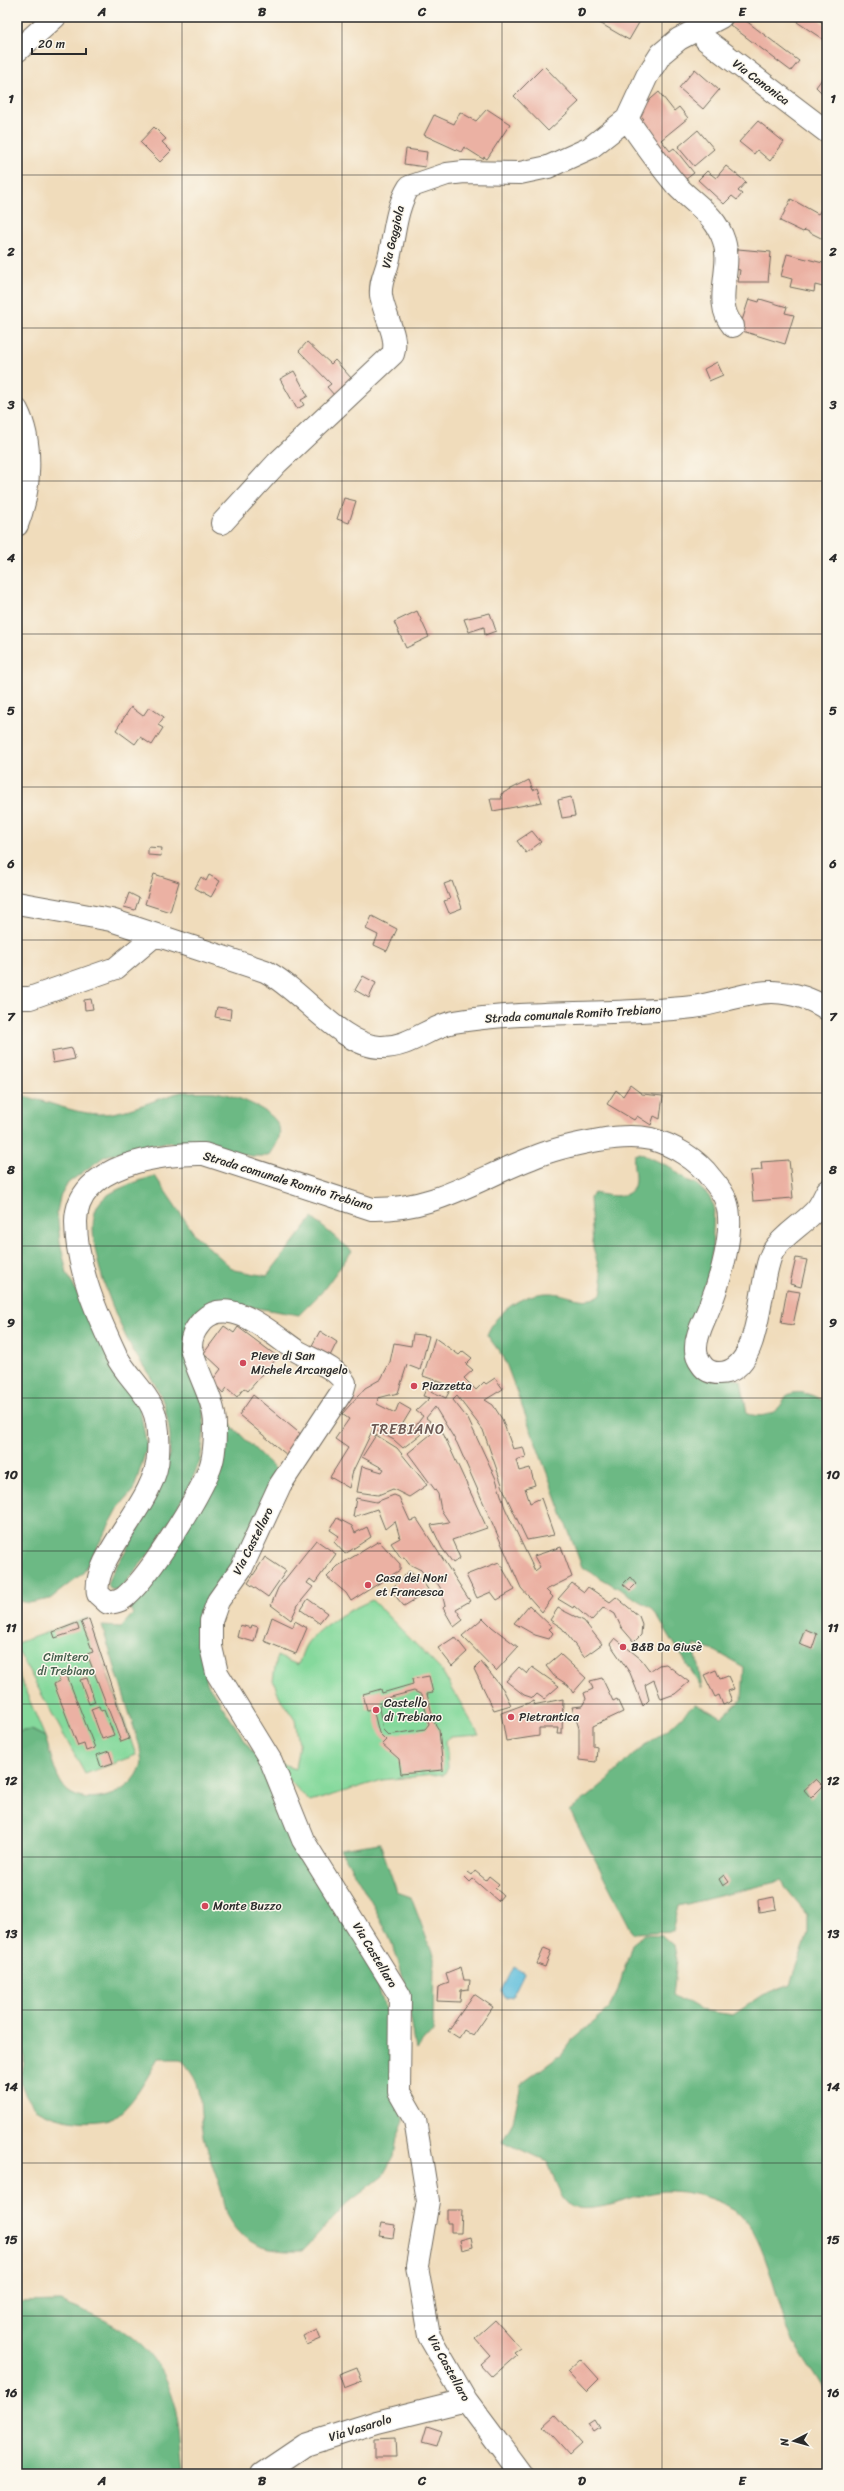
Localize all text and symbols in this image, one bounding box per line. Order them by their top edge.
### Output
text: A [97,0,106,23]
text: B [258,0,267,23]
text: C [417,0,427,23]
text: D [578,0,586,23]
text: E [738,0,747,23]
scale bar [32,30,86,56]
text: 20 m [38,33,65,55]
street label: Via Canonica [727,53,795,111]
text: 1 [8,87,14,110]
text: 1 [830,87,836,110]
street label: Via Gaggiola [375,203,411,271]
text: 2 [6,240,15,263]
text: 2 [828,240,837,263]
text: 3 [6,393,15,416]
text: 3 [828,393,837,416]
text: 4 [6,546,16,569]
text: 4 [828,546,838,569]
text: 5 [7,699,15,722]
text: 5 [829,699,837,722]
text: 6 [6,852,15,875]
text: 6 [828,852,837,875]
street label: Strada comunale Romito Trebiano [484,998,662,1030]
text: 7 [7,1005,16,1028]
text: 7 [829,1005,838,1028]
street label: Strada comunale Romito Trebiano [200,1145,376,1217]
text: 8 [6,1158,15,1181]
text: 8 [828,1158,837,1181]
text: 9 [7,1311,15,1334]
text: 9 [829,1311,837,1334]
place label: Pieve di San Michele Arcangelo [251,1345,348,1381]
marker: Pieve di San Michele Arcangelo [238,1358,248,1368]
place label: Piazzetta [422,1375,472,1397]
marker: Piazzetta [409,1381,419,1391]
district label: TREBIANO [371,1417,445,1442]
text: 10 [4,1463,18,1486]
text: 10 [826,1463,840,1486]
street label: Via Castellaro [226,1503,280,1579]
place label: Casa dei Noni et Francesca [376,1567,448,1603]
marker: Casa dei Noni et Francesca [363,1580,373,1590]
text: 11 [5,1616,17,1639]
text: 11 [827,1616,839,1639]
place label: B&B Da Giusè [631,1636,702,1658]
marker: B&B Da Giusè [618,1642,628,1652]
park label: Cimitero di Trebiano [37,1646,95,1682]
place label: Castello di Trebiano [384,1692,442,1728]
marker: Castello di Trebiano [371,1705,381,1715]
place label: Pietrantica [519,1706,580,1728]
marker: Pietrantica [506,1712,516,1722]
text: 12 [4,1769,18,1792]
text: 12 [826,1769,840,1792]
place label: Monte Buzzo [213,1895,282,1917]
marker: Monte Buzzo [200,1901,210,1911]
street label: Via Castellaro [347,1918,403,1992]
text: 13 [5,1922,18,1945]
text: 13 [827,1922,840,1945]
text: 14 [4,2075,19,2098]
text: 14 [826,2075,841,2098]
text: 15 [4,2228,18,2251]
text: 15 [826,2228,840,2251]
street label: Via Castellaro [421,2330,477,2406]
text: 16 [5,2381,18,2404]
text: 16 [827,2381,840,2404]
street label: Via Vasarolo [326,2408,394,2448]
north arrow [774,2421,814,2461]
text: N [775,2437,795,2448]
text: A [97,2469,106,2491]
text: B [258,2469,267,2491]
text: C [417,2469,427,2491]
text: D [578,2469,586,2491]
text: E [738,2469,747,2491]

